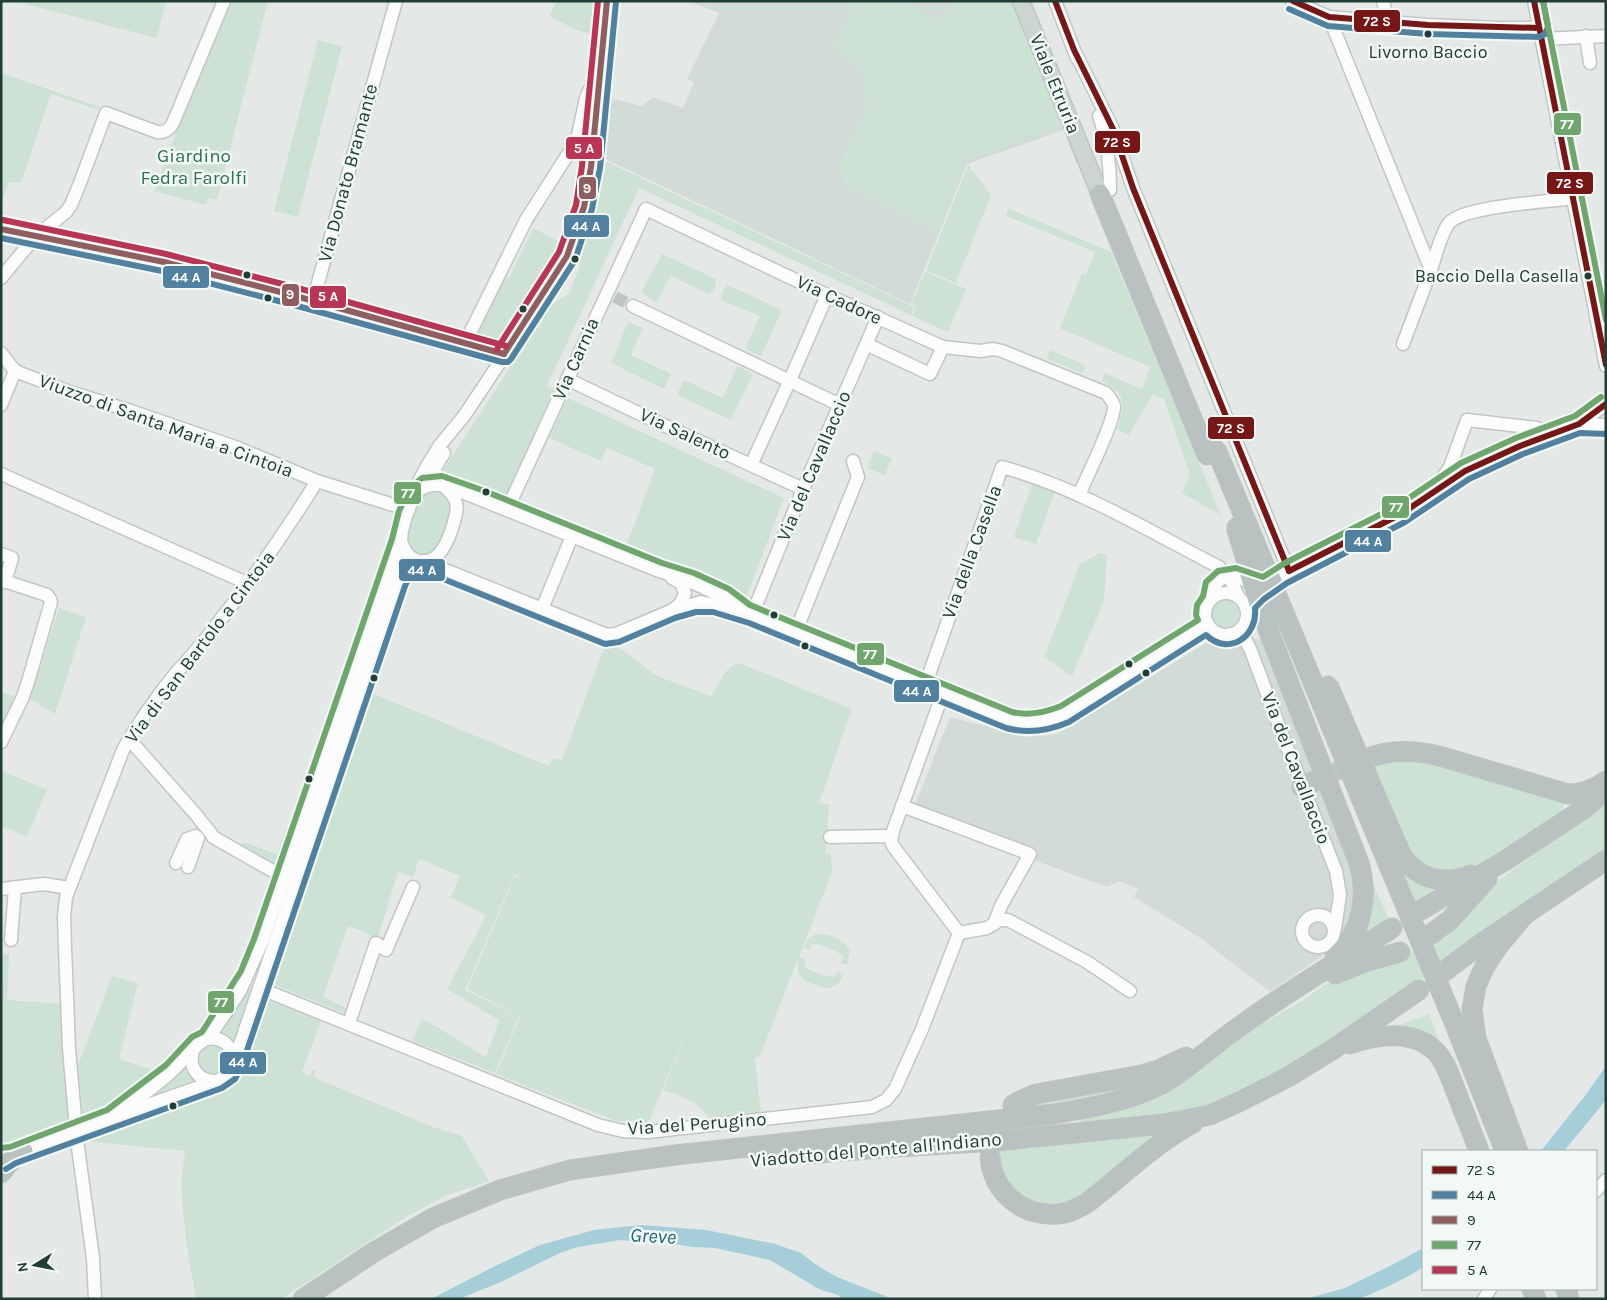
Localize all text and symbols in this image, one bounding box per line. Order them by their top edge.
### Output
line badge: 72 S [1353,9,1401,33]
text: 72 S [1363,13,1391,30]
marker: Livorno Baccio [1423,29,1433,39]
street label: Viale Etruria [1025,31,1085,137]
place label: Livorno Baccio [1368,41,1488,63]
street label: Via Donato Bramante [314,81,382,265]
line badge: 77 [1553,112,1582,136]
text: 77 [1560,116,1574,133]
line badge: 72 S [1094,130,1141,154]
text: 72 S [1103,134,1131,151]
line badge: 5 A [565,136,603,160]
text: 5 A [574,140,594,157]
park label: Giardino Fedra Farolfi [141,145,248,189]
line badge: 72 S [1546,171,1594,195]
text: 72 S [1556,175,1584,192]
line badge: 9 [578,176,597,200]
text: 9 [583,180,591,197]
line badge: 44 A [563,214,610,238]
text: 44 A [572,218,601,235]
unlabelled marker [570,254,580,264]
line badge: 44 A [162,265,210,289]
place label: Baccio Della Casella [1415,265,1579,287]
text: 44 A [172,269,201,286]
unlabelled marker [242,270,252,280]
street label: Via Cadore [793,271,885,329]
marker: Baccio Della Casella [1583,271,1593,281]
line badge: 9 [281,283,300,307]
line badge: 5 A [309,285,347,309]
text: 9 [286,286,294,303]
text: 5 A [318,288,338,305]
unlabelled marker [263,293,273,303]
unlabelled marker [518,304,528,314]
street label: Via Carnia [548,314,604,404]
street label: Viuzzo di Santa Maria a Cintoia [36,370,296,482]
street label: Via del Cavallaccio [772,388,856,544]
street label: Via Salento [636,403,734,465]
line badge: 72 S [1207,416,1255,440]
text: 72 S [1217,420,1245,437]
line badge: 77 [393,481,422,505]
street label: Via della Casella [938,482,1006,622]
text: 77 [401,485,415,502]
unlabelled marker [481,487,491,497]
line badge: 77 [1381,495,1410,519]
text: 77 [1389,499,1403,516]
line badge: 44 A [1344,529,1392,553]
text: 44 A [1354,533,1383,550]
street label: Via di San Bartolo a Cintoia [121,547,279,747]
line badge: 44 A [398,558,446,582]
text: 44 A [408,562,437,579]
unlabelled marker [769,610,779,620]
unlabelled marker [800,641,810,651]
line badge: 77 [856,642,885,666]
text: 77 [863,646,877,663]
unlabelled marker [1124,659,1134,669]
unlabelled marker [1141,668,1151,678]
unlabelled marker [369,673,379,683]
line badge: 44 A [893,679,940,703]
text: 44 A [903,683,932,700]
street label: Via del Cavallaccio [1257,689,1335,847]
unlabelled marker [304,774,314,784]
line badge: 77 [207,990,235,1014]
text: 77 [214,994,228,1011]
line badge: 44 A [219,1051,267,1075]
text: 44 A [229,1054,258,1071]
unlabelled marker [168,1101,178,1111]
street label: Via del Perugino [627,1108,767,1140]
street label: Viadotto del Ponte all'Indiano [750,1128,1002,1172]
legend [1422,1150,1597,1290]
text: 72 S [1467,1161,1495,1179]
text: 44 A [1467,1186,1496,1204]
text: 9 [1467,1211,1476,1229]
water label: Greve [629,1223,677,1249]
text: 77 [1467,1236,1481,1254]
north arrow [10,1240,60,1290]
text: N [13,1261,32,1274]
text: 5 A [1467,1261,1488,1279]

